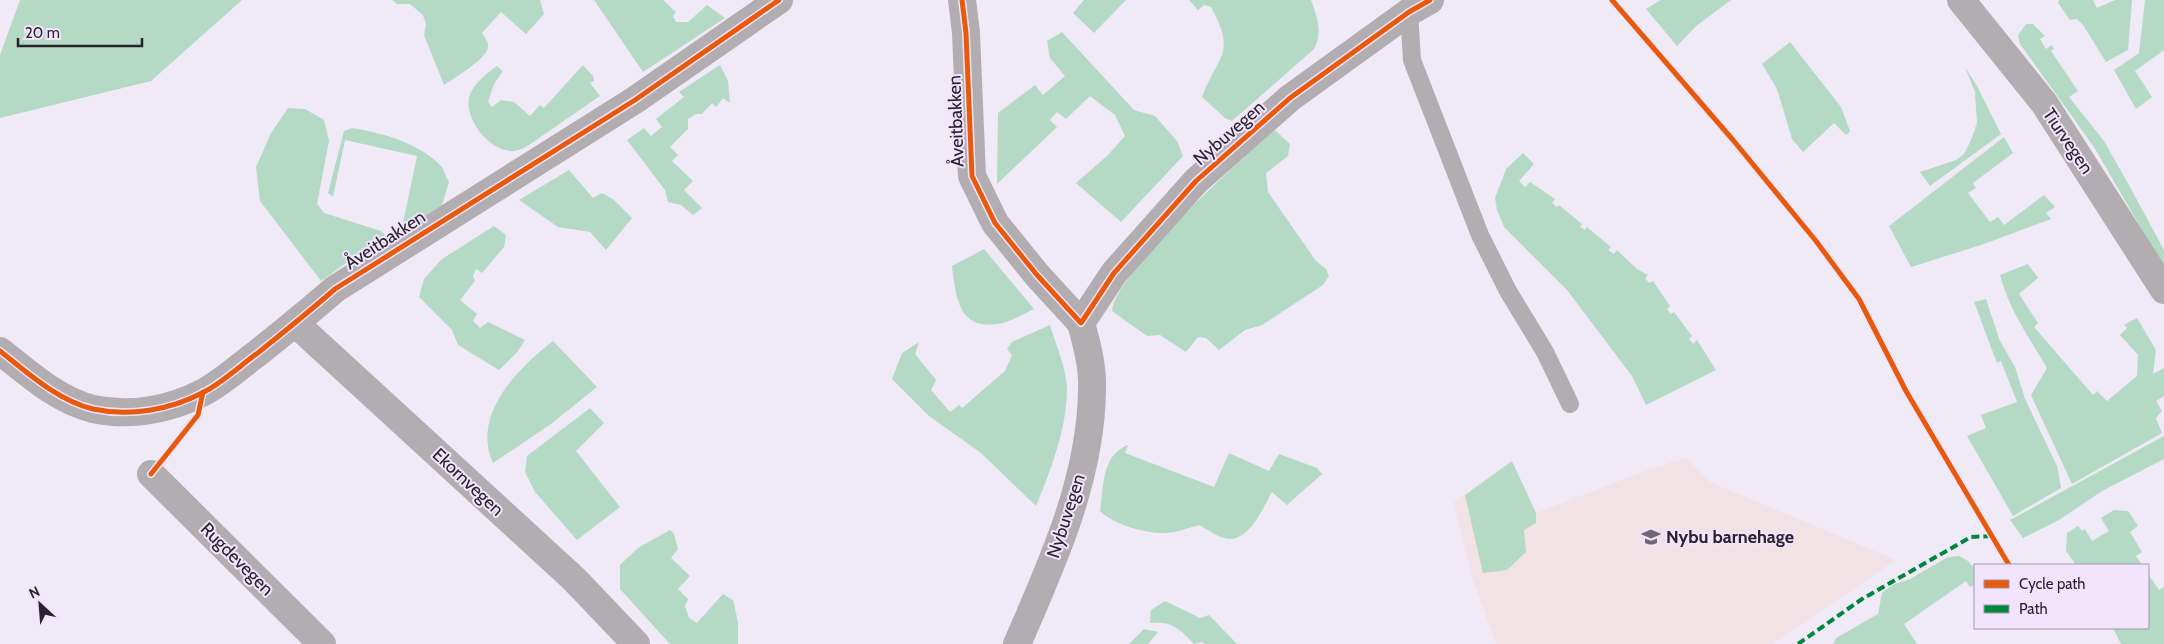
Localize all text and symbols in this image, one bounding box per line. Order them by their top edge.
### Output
scale bar [18,15,141,47]
text: 20 m [25,24,60,42]
street label: Åveitbakken [943,75,969,167]
street label: Nybuvegen [1189,96,1269,170]
street label: Tiurvegen [2038,104,2098,178]
street label: Åveitbakken [340,206,430,274]
street label: Ekornvegen [428,444,508,520]
street label: Nybuvegen [1042,471,1090,561]
street label: Rugdevegen [196,518,278,600]
school or university icon: Nybu barnehage [1640,526,1662,548]
place label: Nybu barnehage [1666,526,1794,548]
legend [1974,564,2149,629]
text: Cycle path [2019,575,2085,593]
north arrow [15,579,65,629]
text: N [26,582,43,603]
text: Path [2019,600,2048,618]

